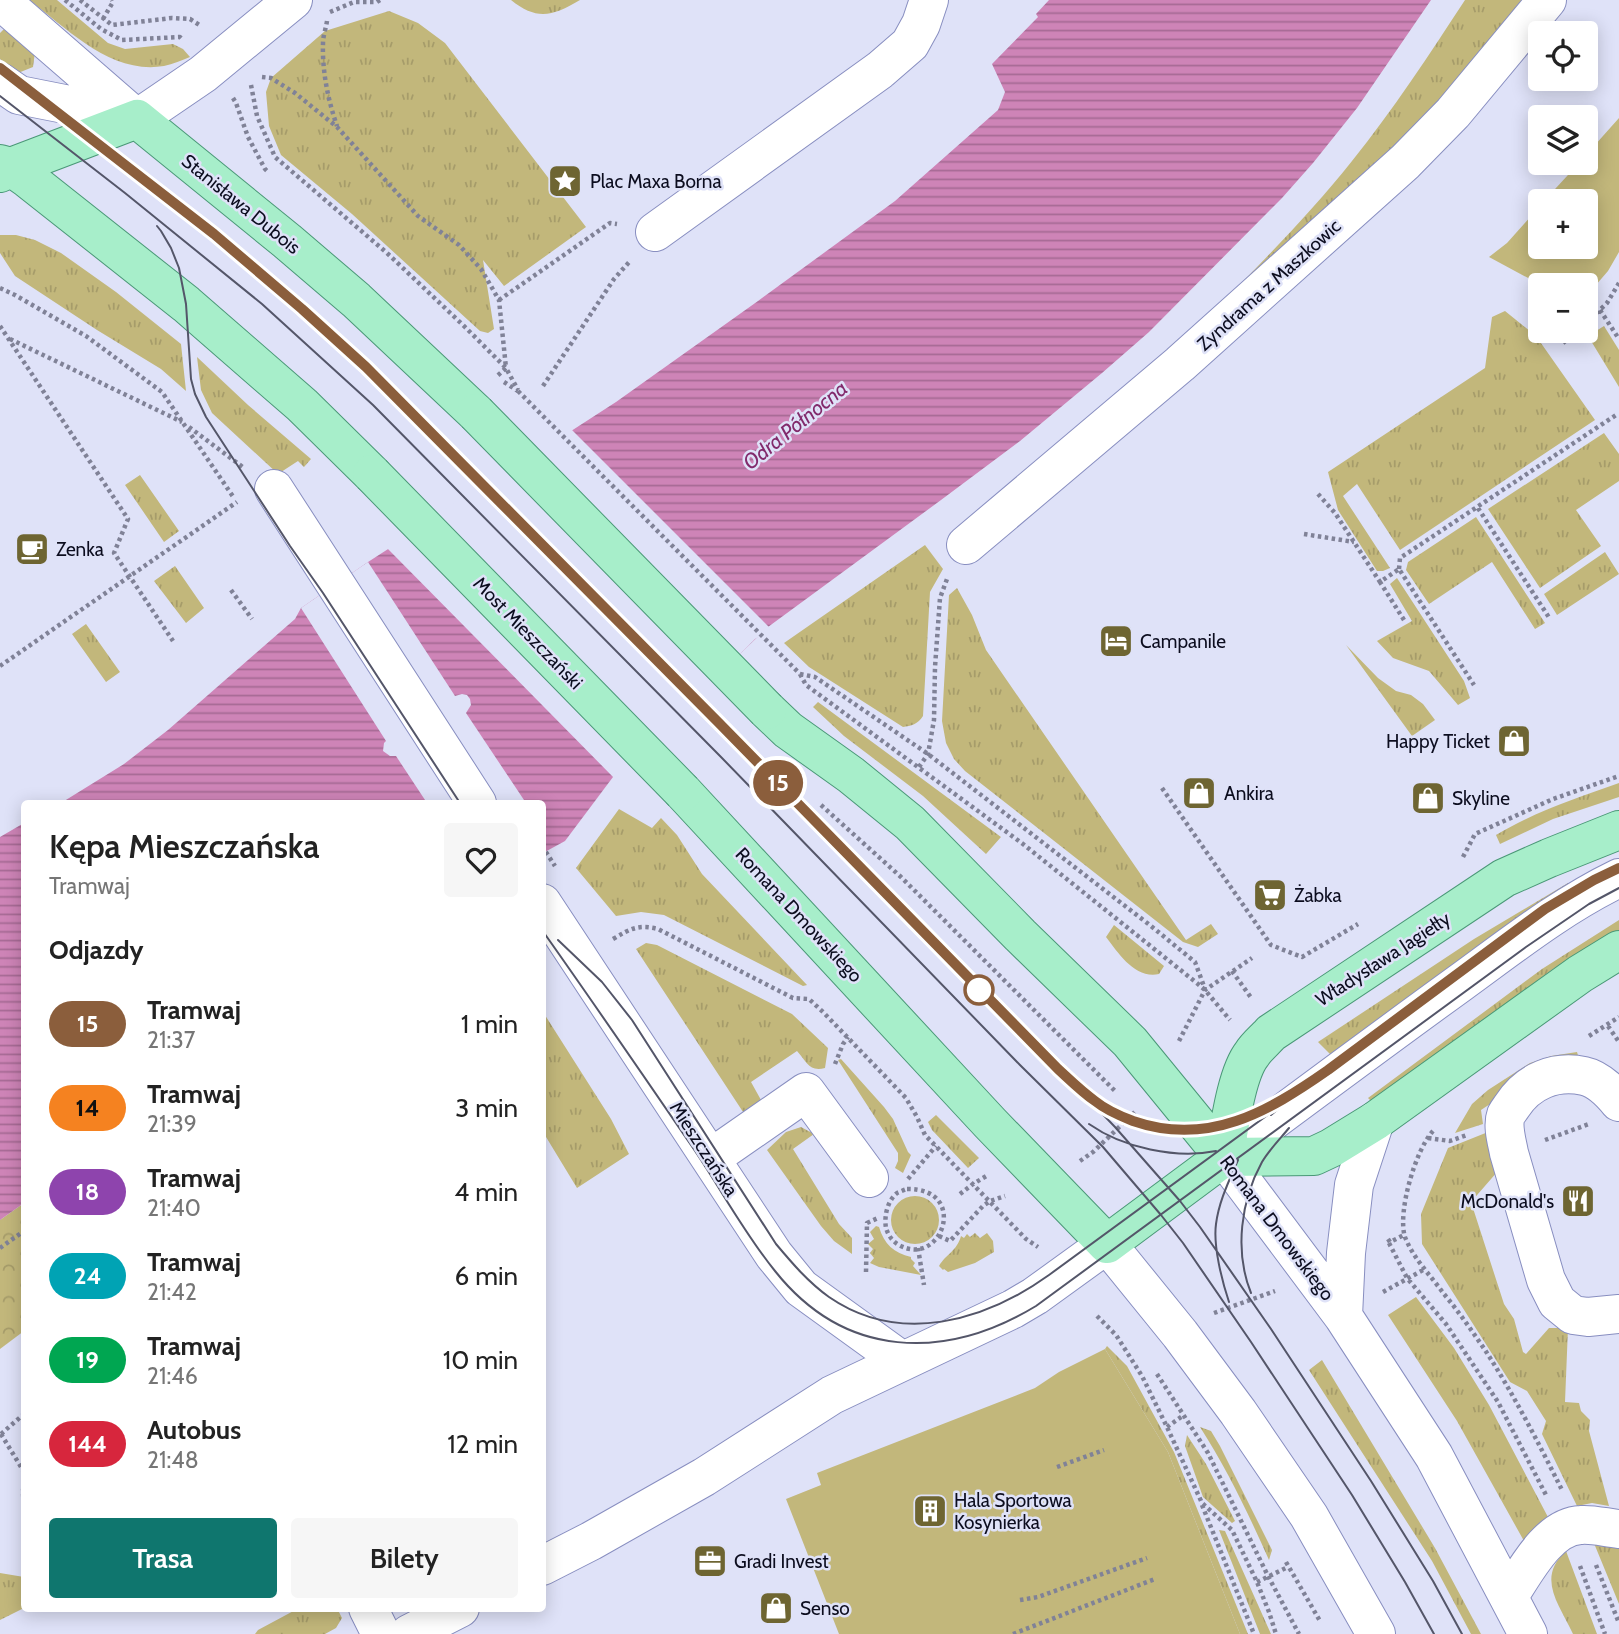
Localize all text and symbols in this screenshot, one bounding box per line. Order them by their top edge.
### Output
map controls [1528,21,1598,343]
button: locate [1528,21,1598,91]
button: layers [1528,105,1598,175]
street label: Stanisława Dubois [177,149,305,259]
place icon: Plac Maxa Borna [546,162,584,200]
place label: Plac Maxa Borna [590,170,722,193]
button: + [1528,189,1598,259]
street label: Zyndrama z Maszkowic [1192,214,1346,356]
button: − [1528,273,1598,343]
water label: Odra Północna [738,375,852,475]
cafe icon: Zenka [13,530,51,568]
place label: Zenka [56,538,104,561]
street label: Most Mieszczański [468,572,588,694]
hotel icon: Campanile [1097,622,1135,660]
place label: Campanile [1140,630,1226,653]
shop icon: Happy Ticket [1495,722,1533,760]
place label: Happy Ticket [1386,730,1491,753]
line badge: 15 [746,760,810,806]
text: 15 [767,768,789,797]
shop icon: Ankira [1180,774,1218,812]
shop icon: Skyline [1409,779,1447,817]
place label: Ankira [1224,782,1274,805]
place label: Skyline [1452,787,1510,810]
button: heart [444,823,518,897]
text: Kępa Mieszczańska [49,826,319,866]
street label: Romana Dmowskiego [731,843,867,987]
text: Tramwaj [49,872,130,900]
supermarket icon: Żabka [1251,876,1289,914]
place label: Żabka [1294,884,1342,907]
street label: Władysława Jagiełły [1311,907,1455,1011]
text: Odjazdy [49,934,144,966]
unlabelled marker [964,975,994,1005]
text: Tramwaj [147,994,241,1026]
text: 1 min [461,1008,518,1040]
text: 15 [77,1009,98,1038]
text: 21:37 [147,1026,195,1054]
text: Tramwaj [147,1078,241,1110]
text: 3 min [455,1092,518,1124]
text: 14 [76,1093,99,1122]
street label: Mieszczańska [665,1097,743,1201]
text: 21:39 [147,1110,197,1138]
street label: Romana Dmowskiego [1215,1151,1339,1305]
text: Tramwaj [147,1162,241,1194]
text: 4 min [454,1176,518,1208]
text: 18 [76,1177,99,1206]
restaurant icon: McDonald's [1559,1182,1597,1220]
place label: McDonald's [1461,1190,1554,1213]
text: 21:40 [147,1194,201,1222]
text: Tramwaj [147,1246,241,1278]
text: 6 min [455,1260,518,1292]
text: 24 [74,1261,101,1290]
text: 21:42 [147,1278,197,1306]
text: Tramwaj [147,1330,241,1362]
text: 10 min [443,1344,518,1376]
text: 19 [76,1345,99,1374]
text: 21:46 [147,1362,198,1390]
text: Autobus [147,1414,241,1446]
text: 12 min [447,1428,518,1460]
text: 144 [68,1429,107,1458]
text: 21:48 [147,1446,199,1474]
place label: Hala Sportowa Kosynierka [954,1489,1072,1534]
building icon: Hala Sportowa Kosynierka [911,1492,949,1530]
button: Trasa [49,1518,277,1598]
button: Bilety [291,1518,518,1598]
office icon: Gradi Invest [691,1542,729,1580]
place label: Gradi Invest [734,1550,829,1573]
shop icon: Senso [757,1589,795,1627]
place label: Senso [800,1597,850,1620]

